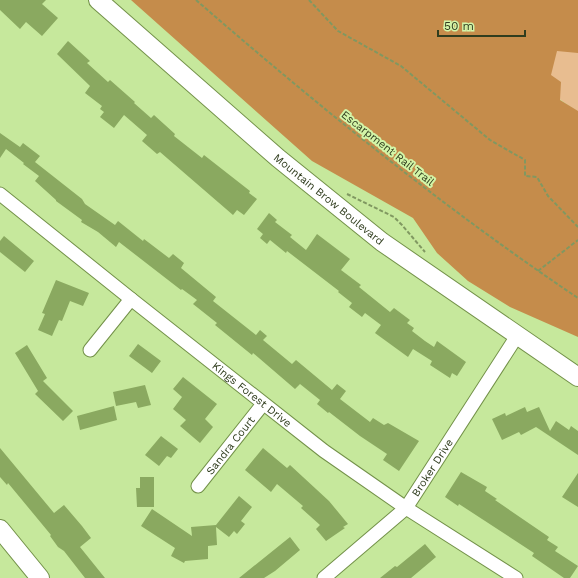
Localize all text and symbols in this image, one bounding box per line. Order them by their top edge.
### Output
scale bar [438,12,525,38]
text: 50 m [444,19,474,33]
street label: Escarpment Rail Trail [339,108,437,189]
street label: Mountain Brow Boulevard [271,151,386,248]
street label: Kings Forest Drive [209,360,294,430]
street label: Sandra Court [204,414,258,477]
street label: Broker Drive [409,437,456,499]

